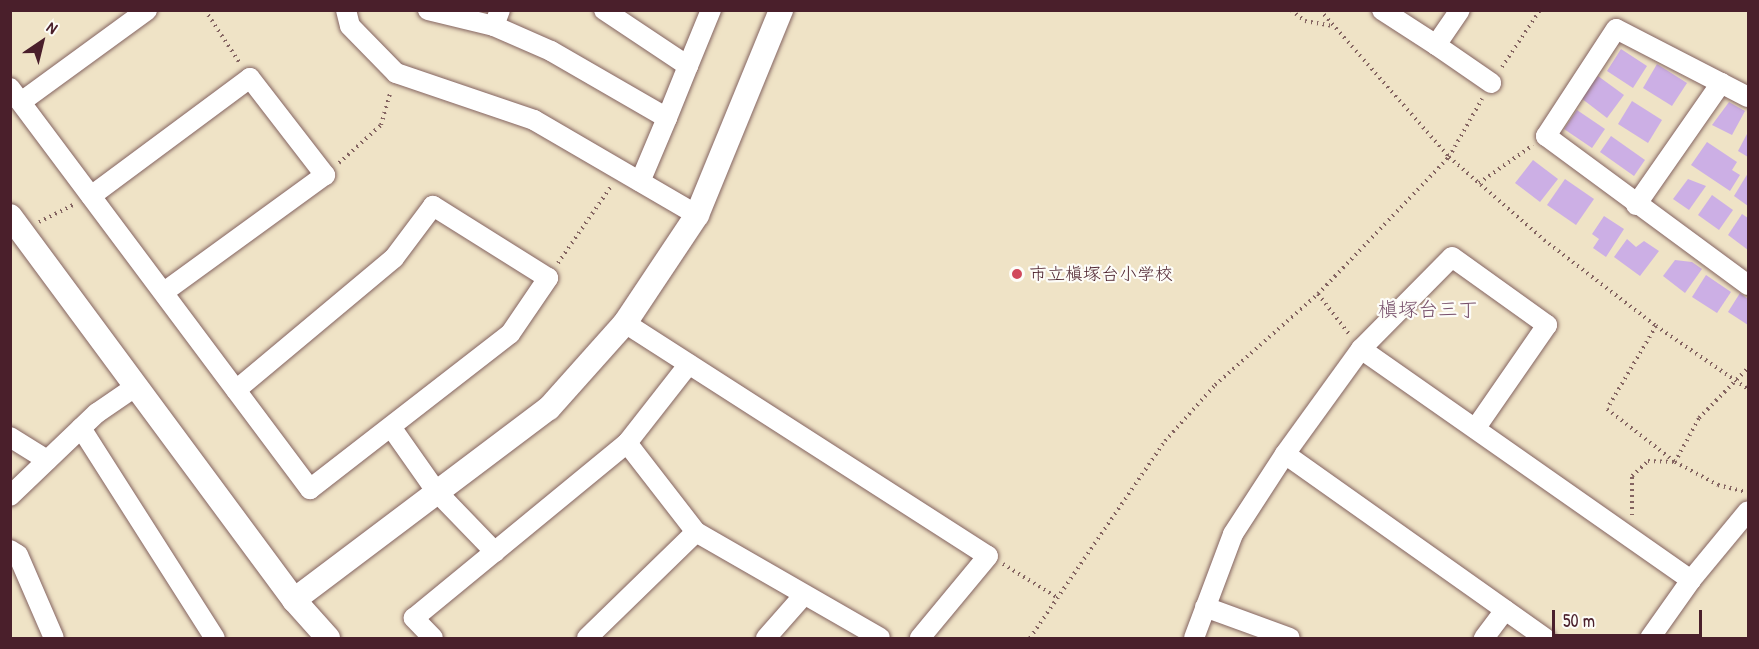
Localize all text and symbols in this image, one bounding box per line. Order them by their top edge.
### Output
north arrow [12,12,72,72]
text: N [43,16,62,39]
place label: 市立槇塚台小学校 [1029,263,1173,285]
marker: 市立槇塚台小学校 [1010,267,1024,281]
district label: 槇塚台三丁 [1378,296,1478,320]
scale bar [1555,598,1705,636]
text: 50 m [1563,608,1595,633]

